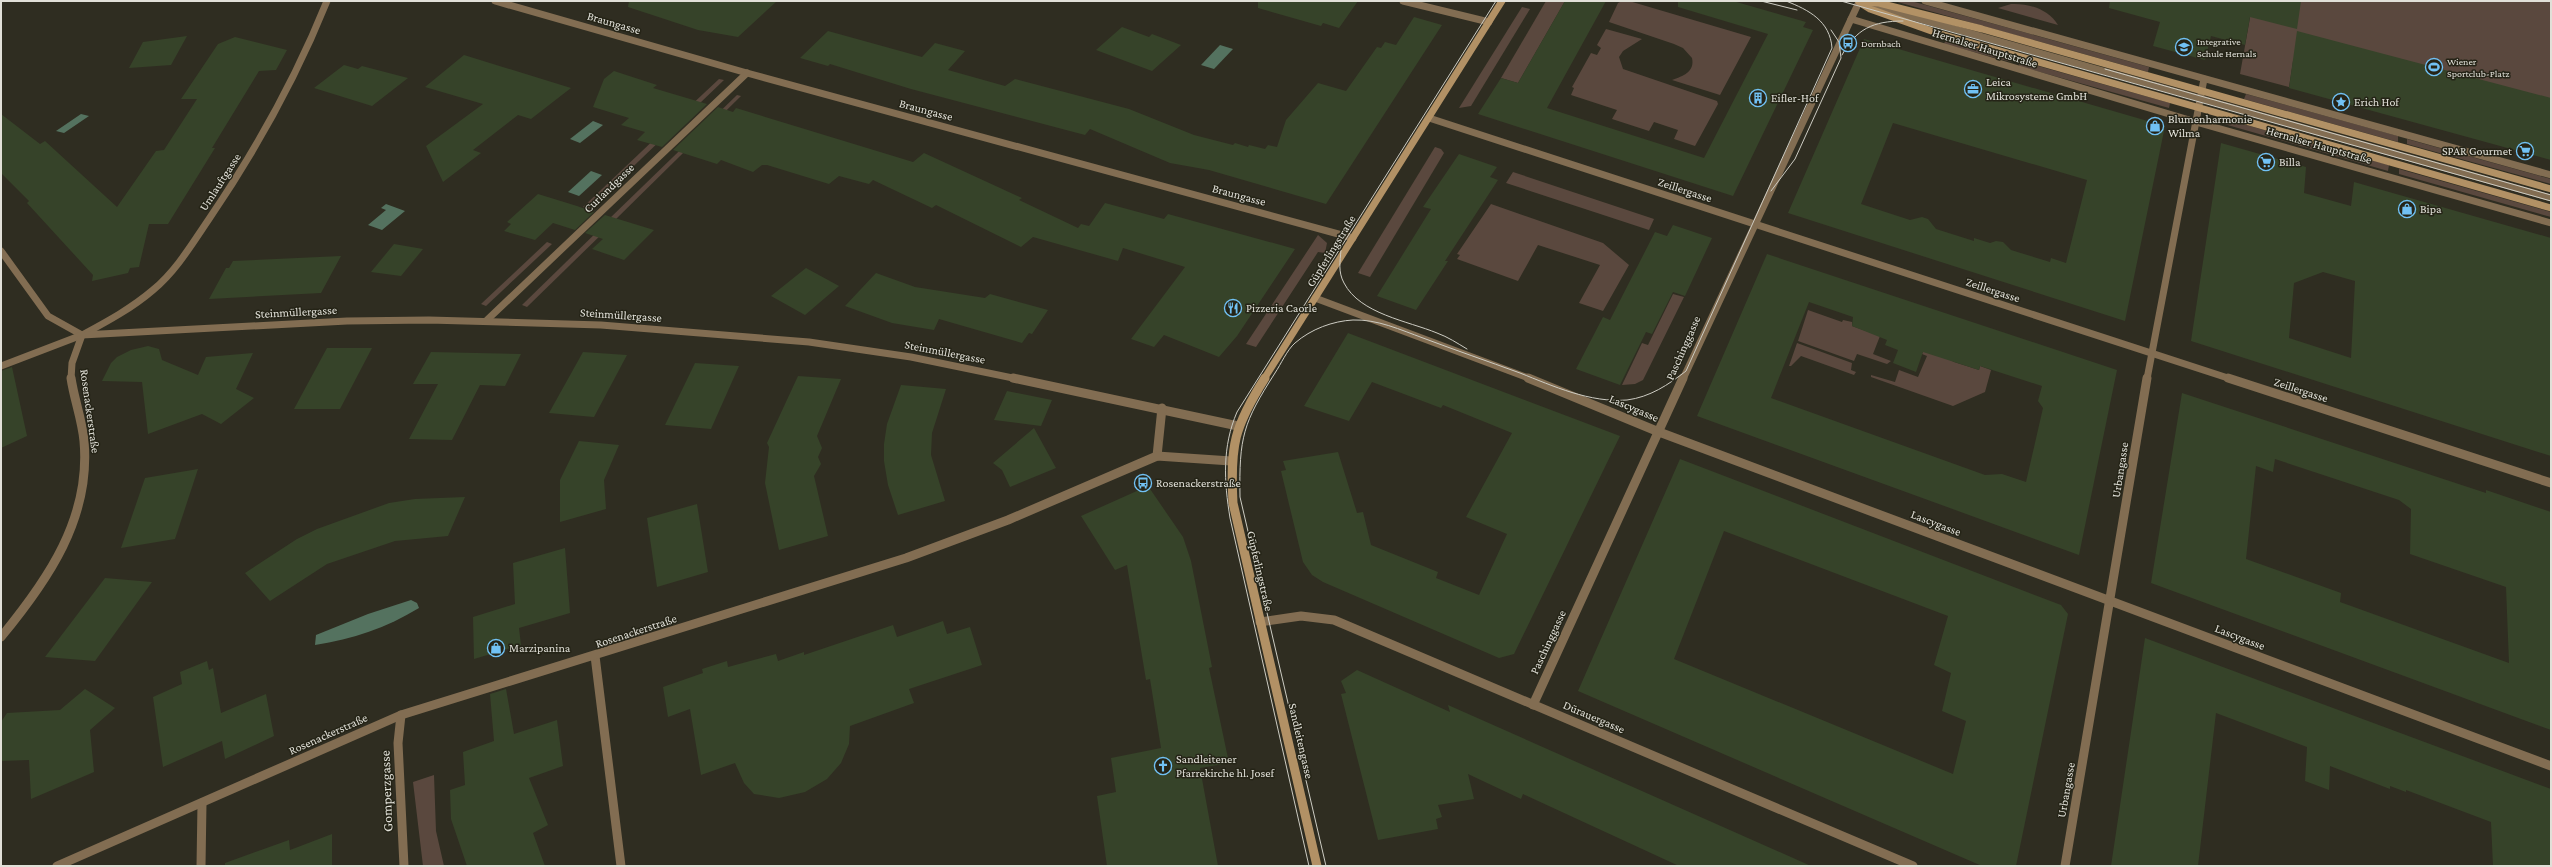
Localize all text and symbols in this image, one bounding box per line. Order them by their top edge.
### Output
street label: Braungasse [586,9,642,37]
street label: Hernalser Hauptstraße [1931,25,2039,71]
bus stop icon: Dornbach [1838,33,1858,53]
place label: Integrative Schule Hernals [2197,36,2256,59]
school or university icon: Integrative Schule Hernals [2174,37,2194,57]
place label: Dornbach [1861,38,1901,49]
place label: Wiener Sportclub-Platz [2447,56,2509,79]
sports icon: Wiener Sportclub-Platz [2424,57,2444,77]
place label: Leica Mikrosysteme GmbH [1986,75,2087,103]
office icon: Leica Mikrosysteme GmbH [1963,79,1983,99]
building icon: Eifler-Hof [1748,88,1768,108]
place label: Eifler-Hof [1771,91,1820,105]
place icon: Erich Hof [2331,92,2351,112]
place label: Erich Hof [2354,95,2400,109]
street label: Braungasse [898,96,954,124]
place label: Blumenharmonie Wilma [2168,112,2252,140]
shop icon: Blumenharmonie Wilma [2145,116,2165,136]
street label: Hernalser Hauptstraße [2265,123,2373,167]
supermarket icon: SPAR Gourmet [2515,141,2535,161]
place label: SPAR Gourmet [2442,144,2513,158]
street label: Umlauftgasse [196,151,244,213]
supermarket icon: Billa [2256,152,2276,172]
place label: Billa [2279,155,2301,169]
street label: Curlandgasse [581,160,637,216]
street label: Zeillergasse [1656,175,1714,205]
street label: Braungasse [1211,181,1267,209]
shop icon: Bipa [2397,199,2417,219]
place label: Bipa [2420,202,2442,216]
street label: Güpferlingstraße [1303,213,1359,289]
street label: Zeillergasse [1964,275,2022,305]
restaurant icon: Pizzeria Caorle [1223,298,1243,318]
place label: Pizzeria Caorle [1246,301,1317,315]
street label: Steinmüllergasse [255,303,337,321]
street label: Steinmüllergasse [580,305,662,325]
street label: Paschinggasse [1663,314,1703,382]
street label: Steinmüllergasse [903,337,987,367]
street label: Rosenackerstraße [77,368,103,454]
street label: Zeillergasse [2272,375,2330,405]
street label: Lascygasse [1607,391,1661,425]
street label: Urbangasse [2109,441,2131,499]
bus stop icon: Rosenackerstraße [1133,473,1153,493]
place label: Rosenackerstraße [1156,476,1241,490]
street label: Lascygasse [1909,507,1963,539]
street label: Güpferlingstraße [1244,530,1276,612]
street label: Paschinggasse [1527,608,1569,676]
street label: Rosenackerstraße [594,611,678,651]
street label: Lascygasse [2213,621,2267,653]
shop icon: Marzipanina [486,638,506,658]
place label: Marzipanina [509,641,571,655]
street label: Dürauergasse [1561,698,1627,736]
street label: Sandleitengasse [1286,702,1316,780]
street label: Rosenackerstraße [286,710,370,758]
street label: Gomperzgasse [377,750,395,832]
place label: Sandleitener Pfarrekirche hl. Josef [1176,752,1276,780]
church icon: Sandleitener Pfarrekirche hl. Josef [1153,756,1173,776]
street label: Urbangasse [2054,761,2078,819]

